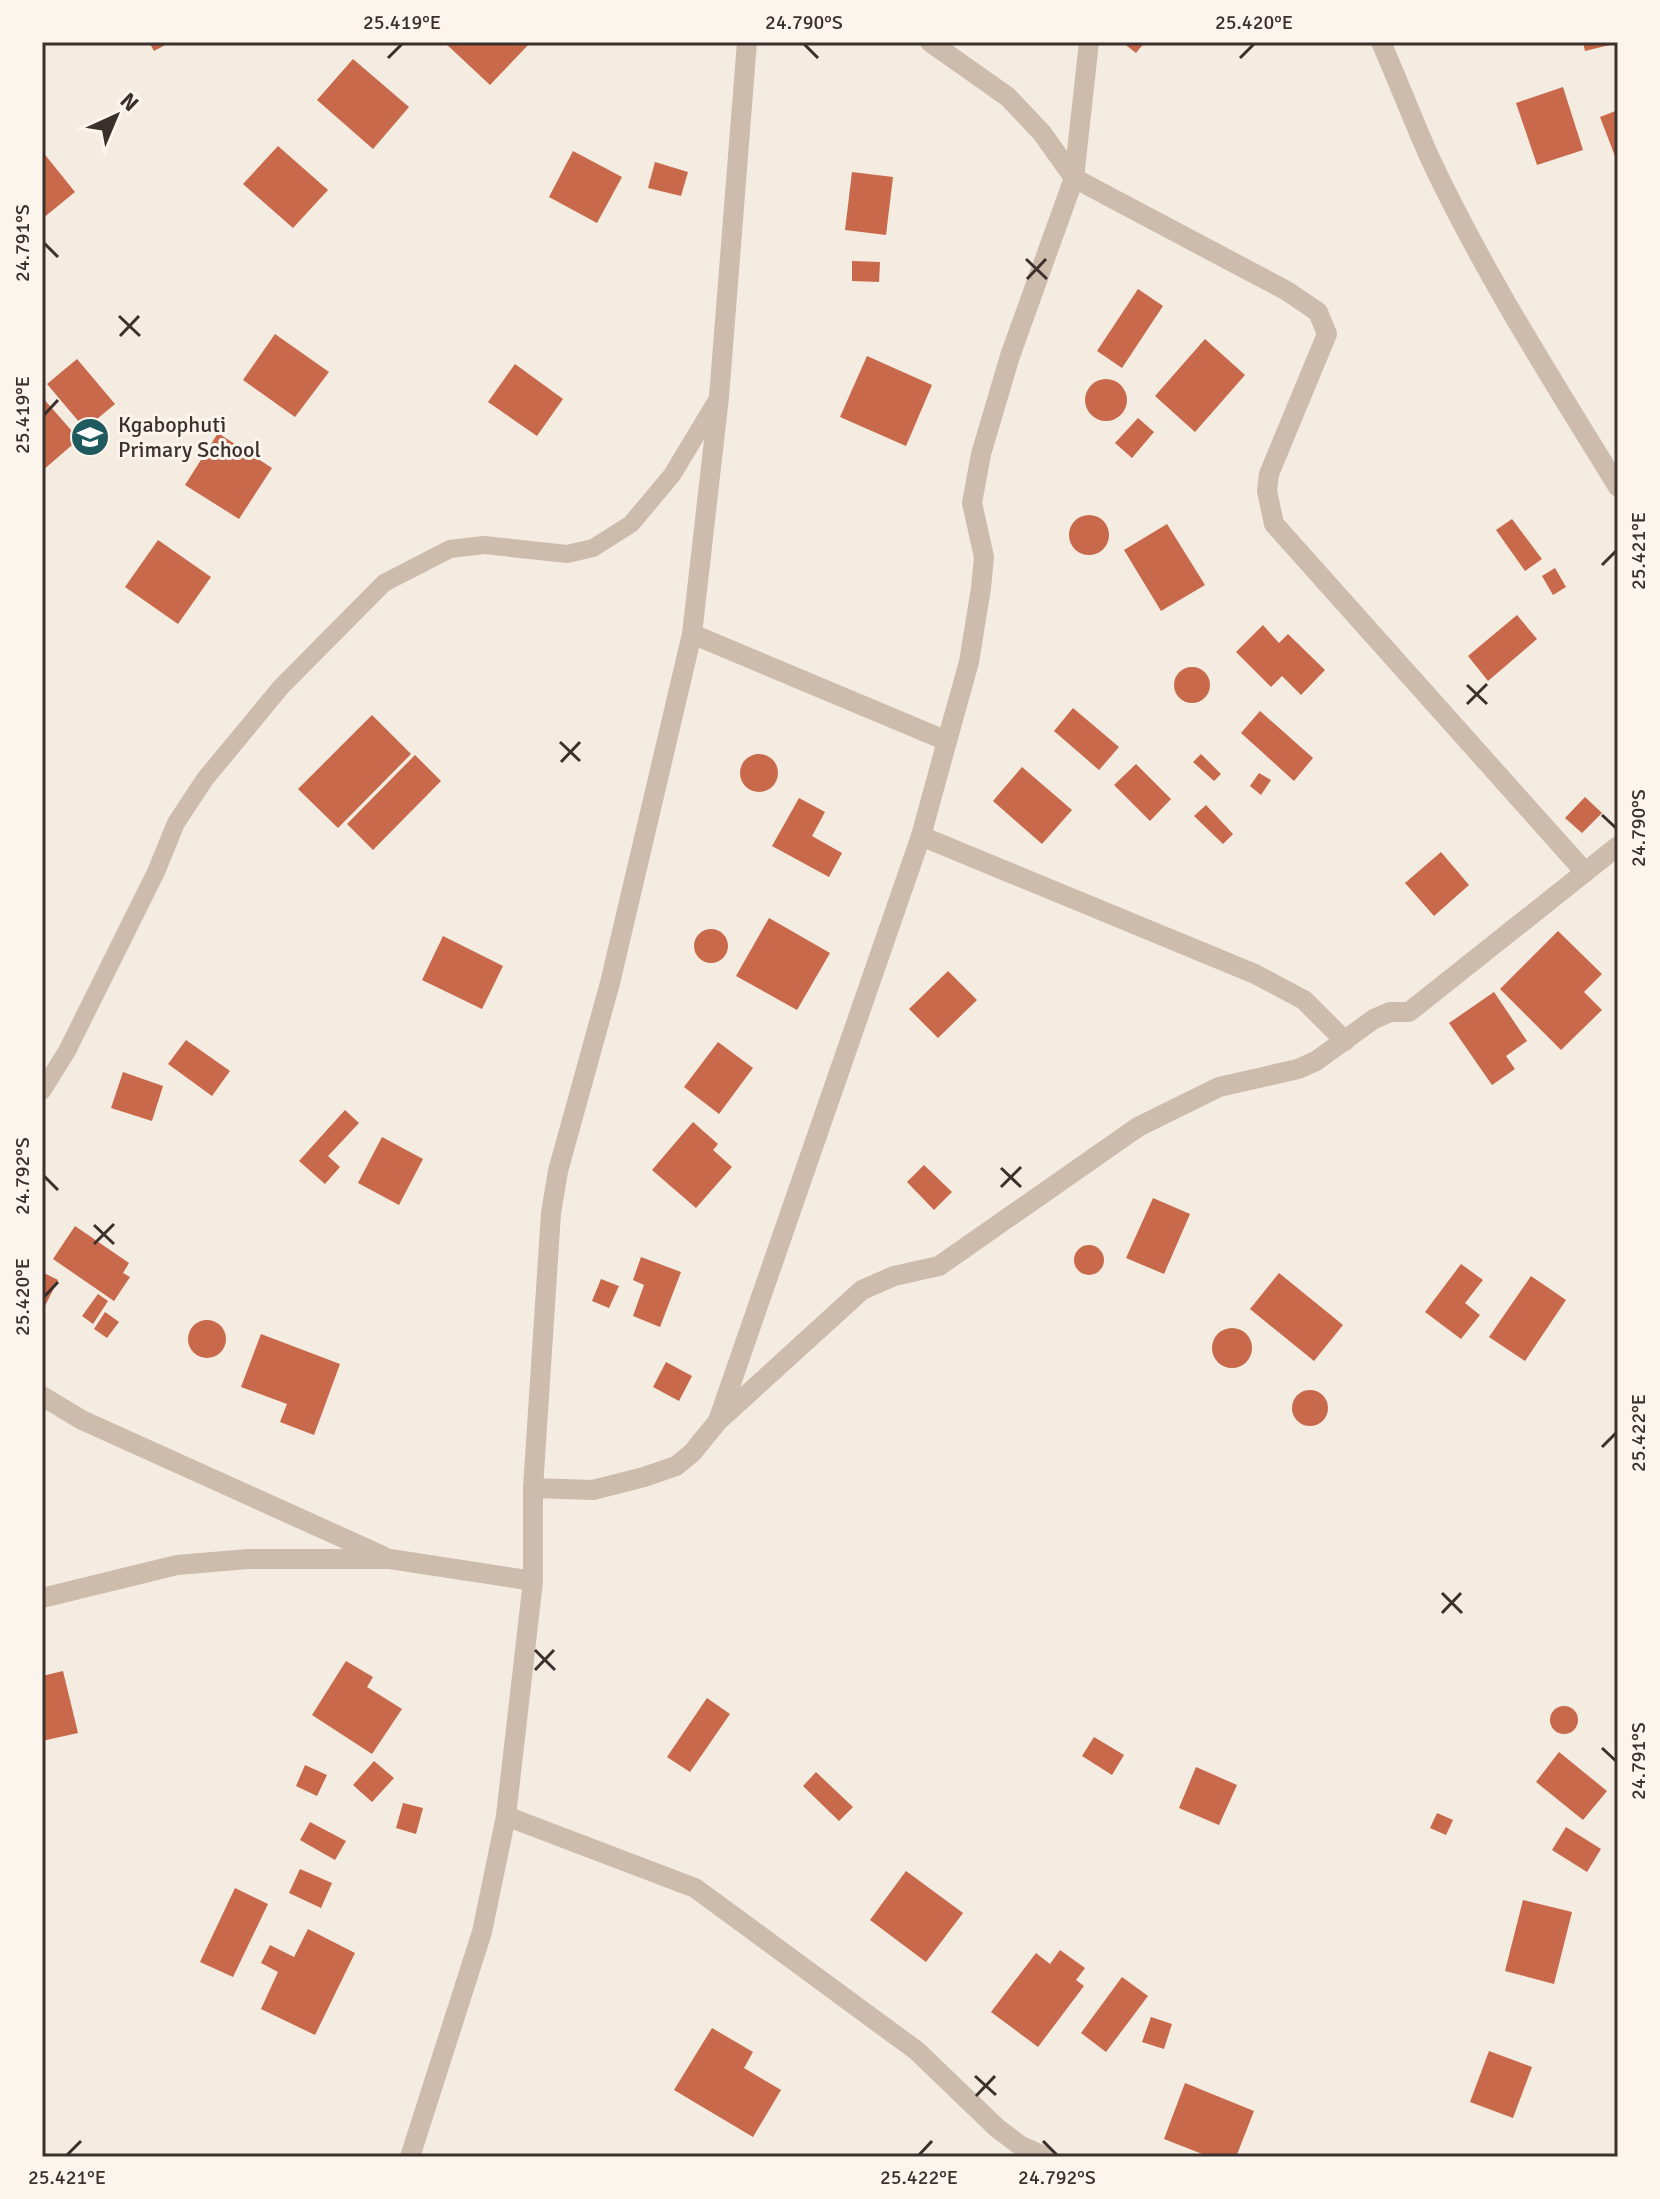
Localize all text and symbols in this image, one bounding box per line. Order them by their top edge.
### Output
text: 25.419°E [363,10,441,35]
text: 24.790°S [765,10,843,35]
text: 25.420°E [1215,10,1293,35]
north arrow [76,76,156,156]
text: N [115,87,144,117]
text: 24.791°S [10,204,35,282]
text: 25.419°E [10,376,35,454]
place label: Kgabophuti Primary School [118,411,261,463]
school or university icon: Kgabophuti Primary School [69,416,111,458]
text: 25.421°E [1626,512,1651,590]
text: 24.790°S [1626,789,1651,867]
text: 24.792°S [10,1137,35,1215]
text: 25.420°E [10,1258,35,1336]
text: 25.422°E [1626,1394,1651,1472]
text: 24.791°S [1626,1722,1651,1800]
text: 25.421°E [28,2165,106,2190]
text: 25.422°E [880,2165,958,2190]
text: 24.792°S [1018,2165,1096,2190]

